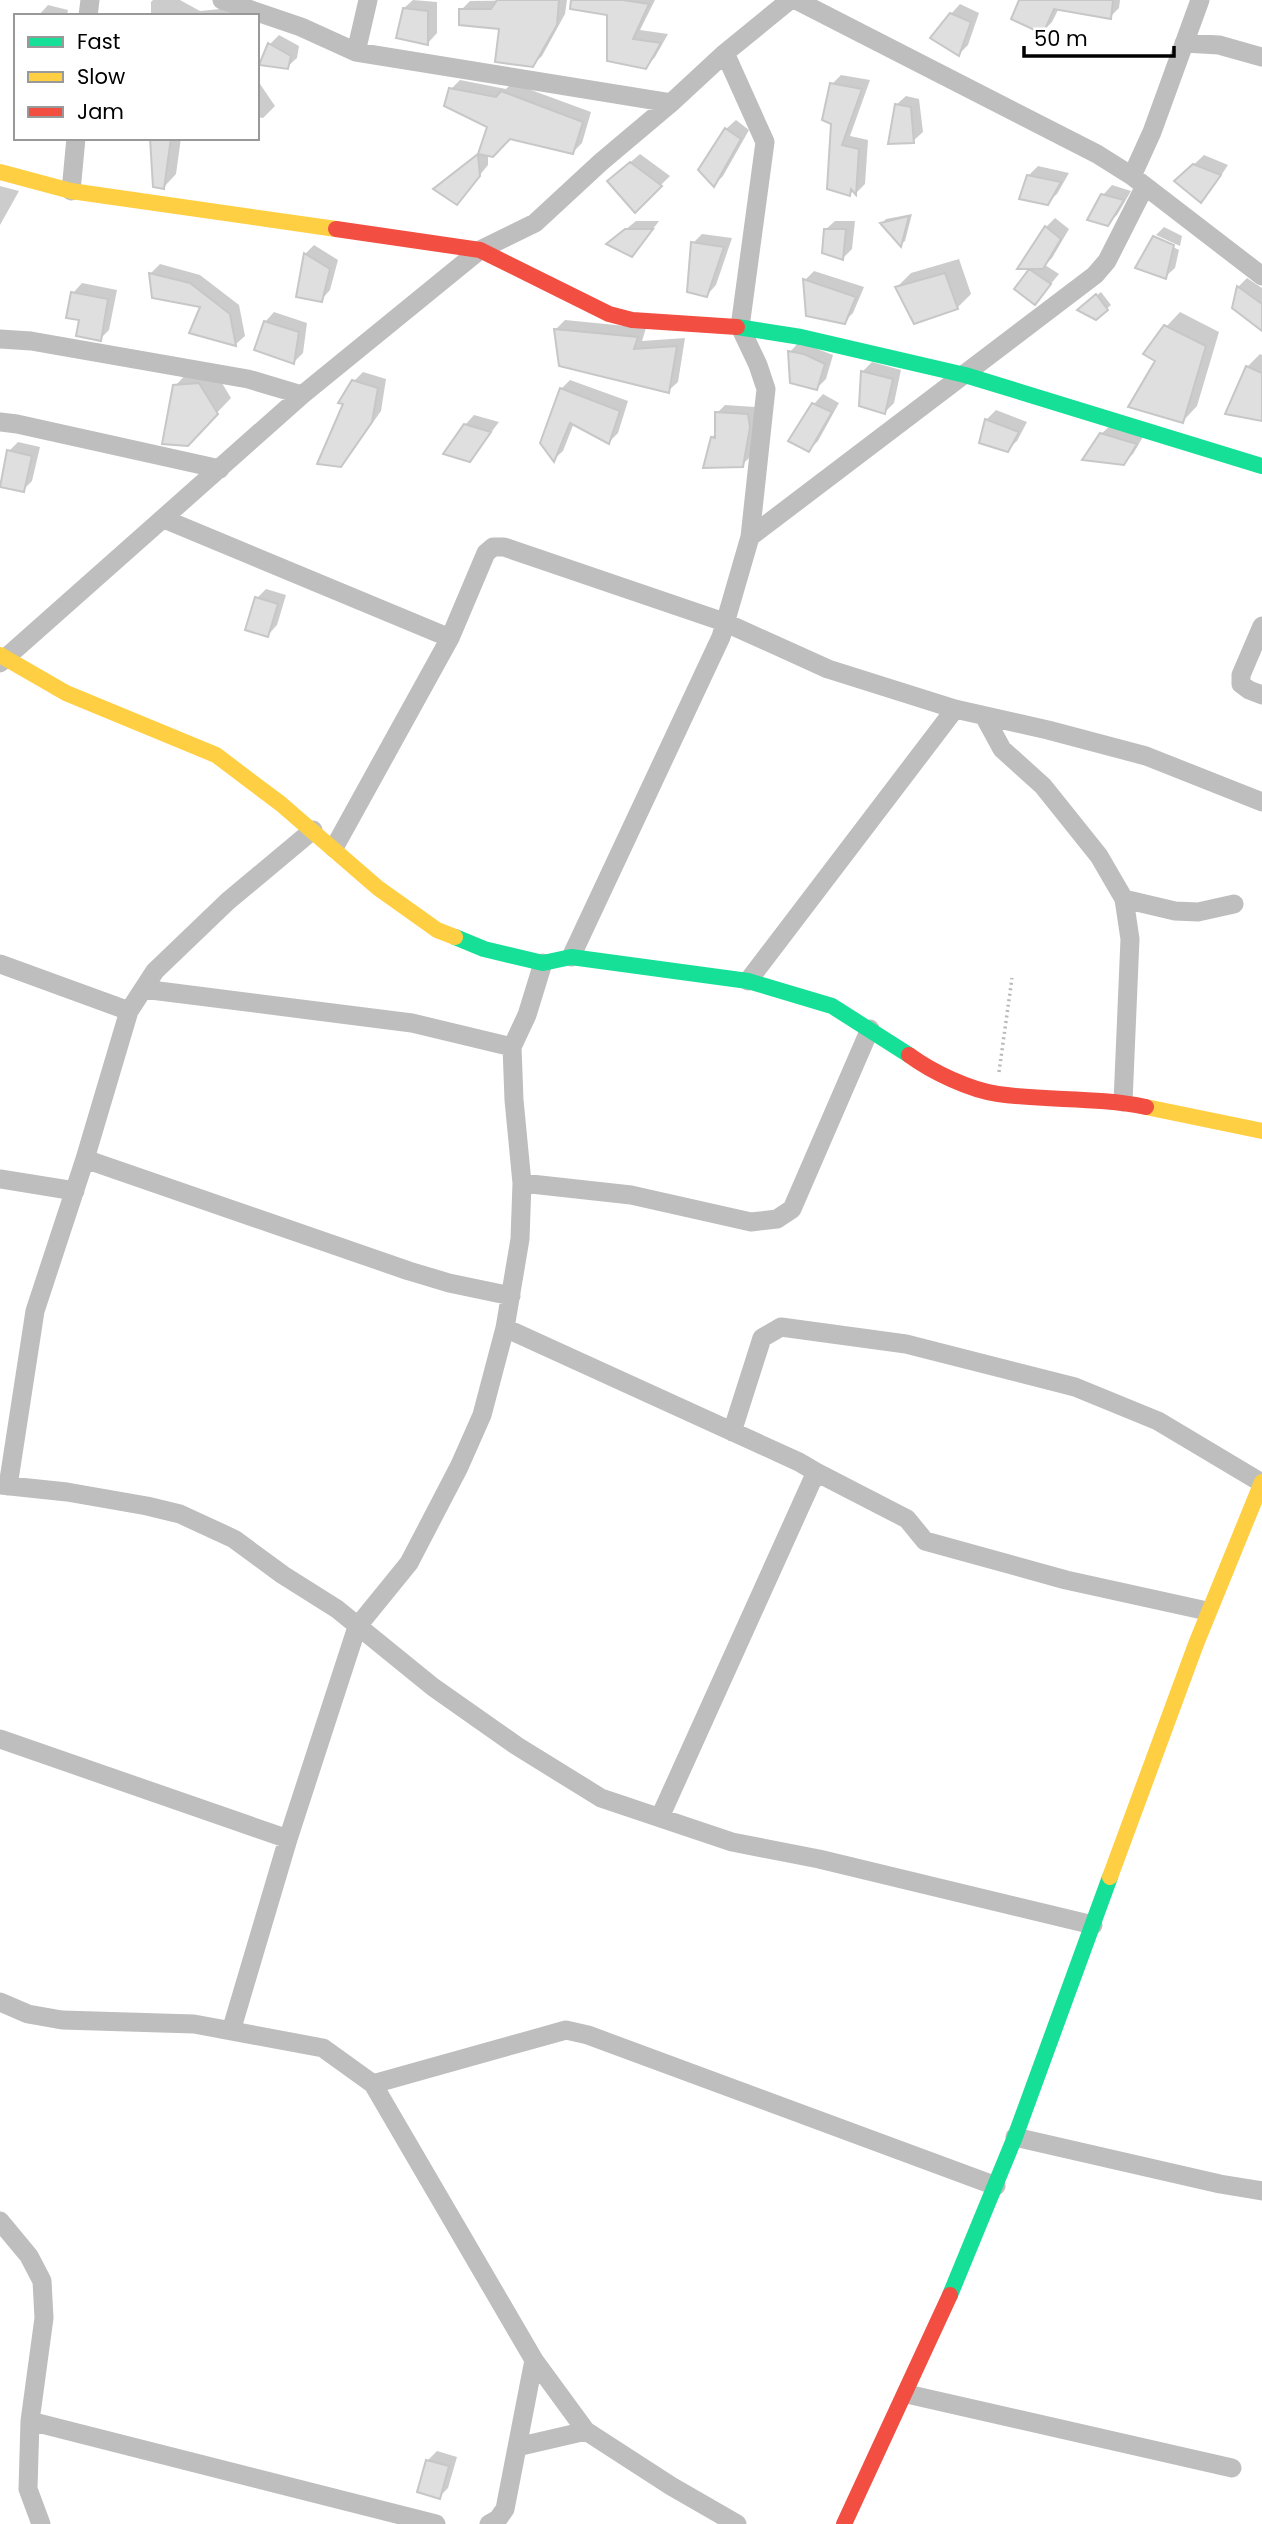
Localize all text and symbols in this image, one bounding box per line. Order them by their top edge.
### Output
legend [14,14,259,140]
scale bar [1024,14,1174,58]
text: 50 m [1034,24,1088,53]
text: Fast [77,27,120,56]
text: Slow [77,62,125,91]
text: Jam [77,97,124,126]

